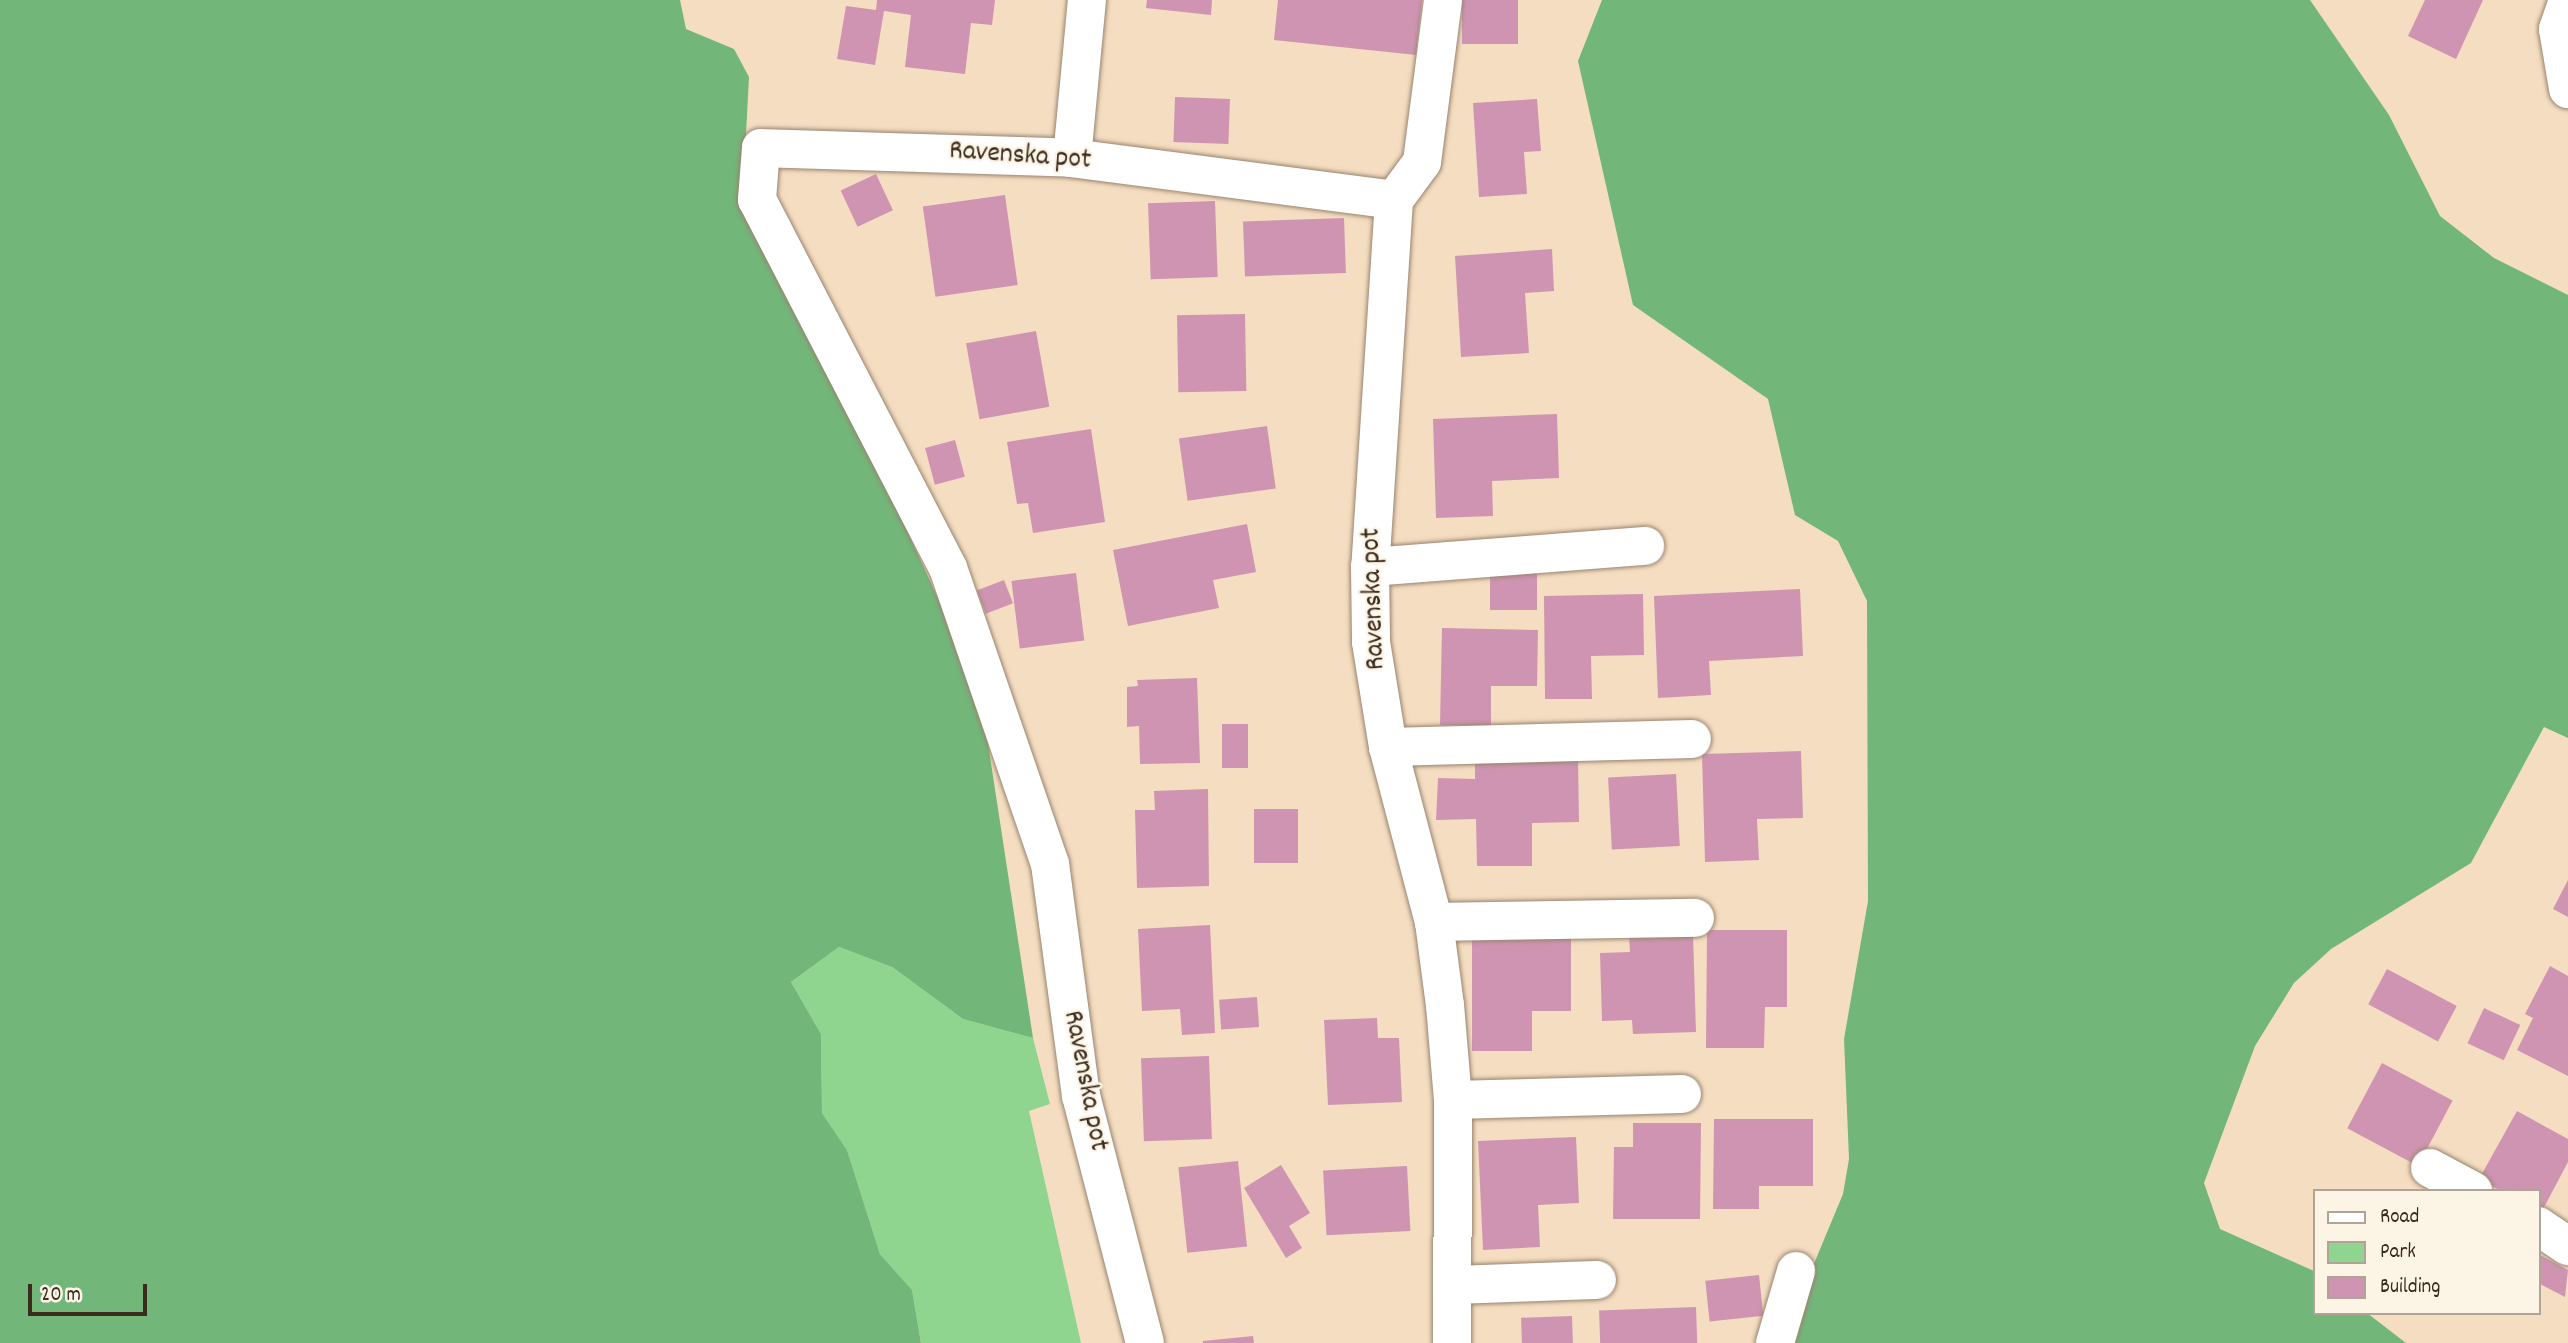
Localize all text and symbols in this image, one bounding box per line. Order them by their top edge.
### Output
street label: Ravenska pot [948,135,1092,179]
street label: Ravenska pot [1356,527,1394,671]
street label: Ravenska pot [1054,1008,1114,1154]
legend [2312,1189,2540,1315]
text: Road [2380,1203,2419,1233]
text: Park [2380,1238,2416,1268]
scale bar [32,1270,150,1314]
text: Building [2380,1273,2440,1303]
text: 20 m [41,1281,81,1311]

